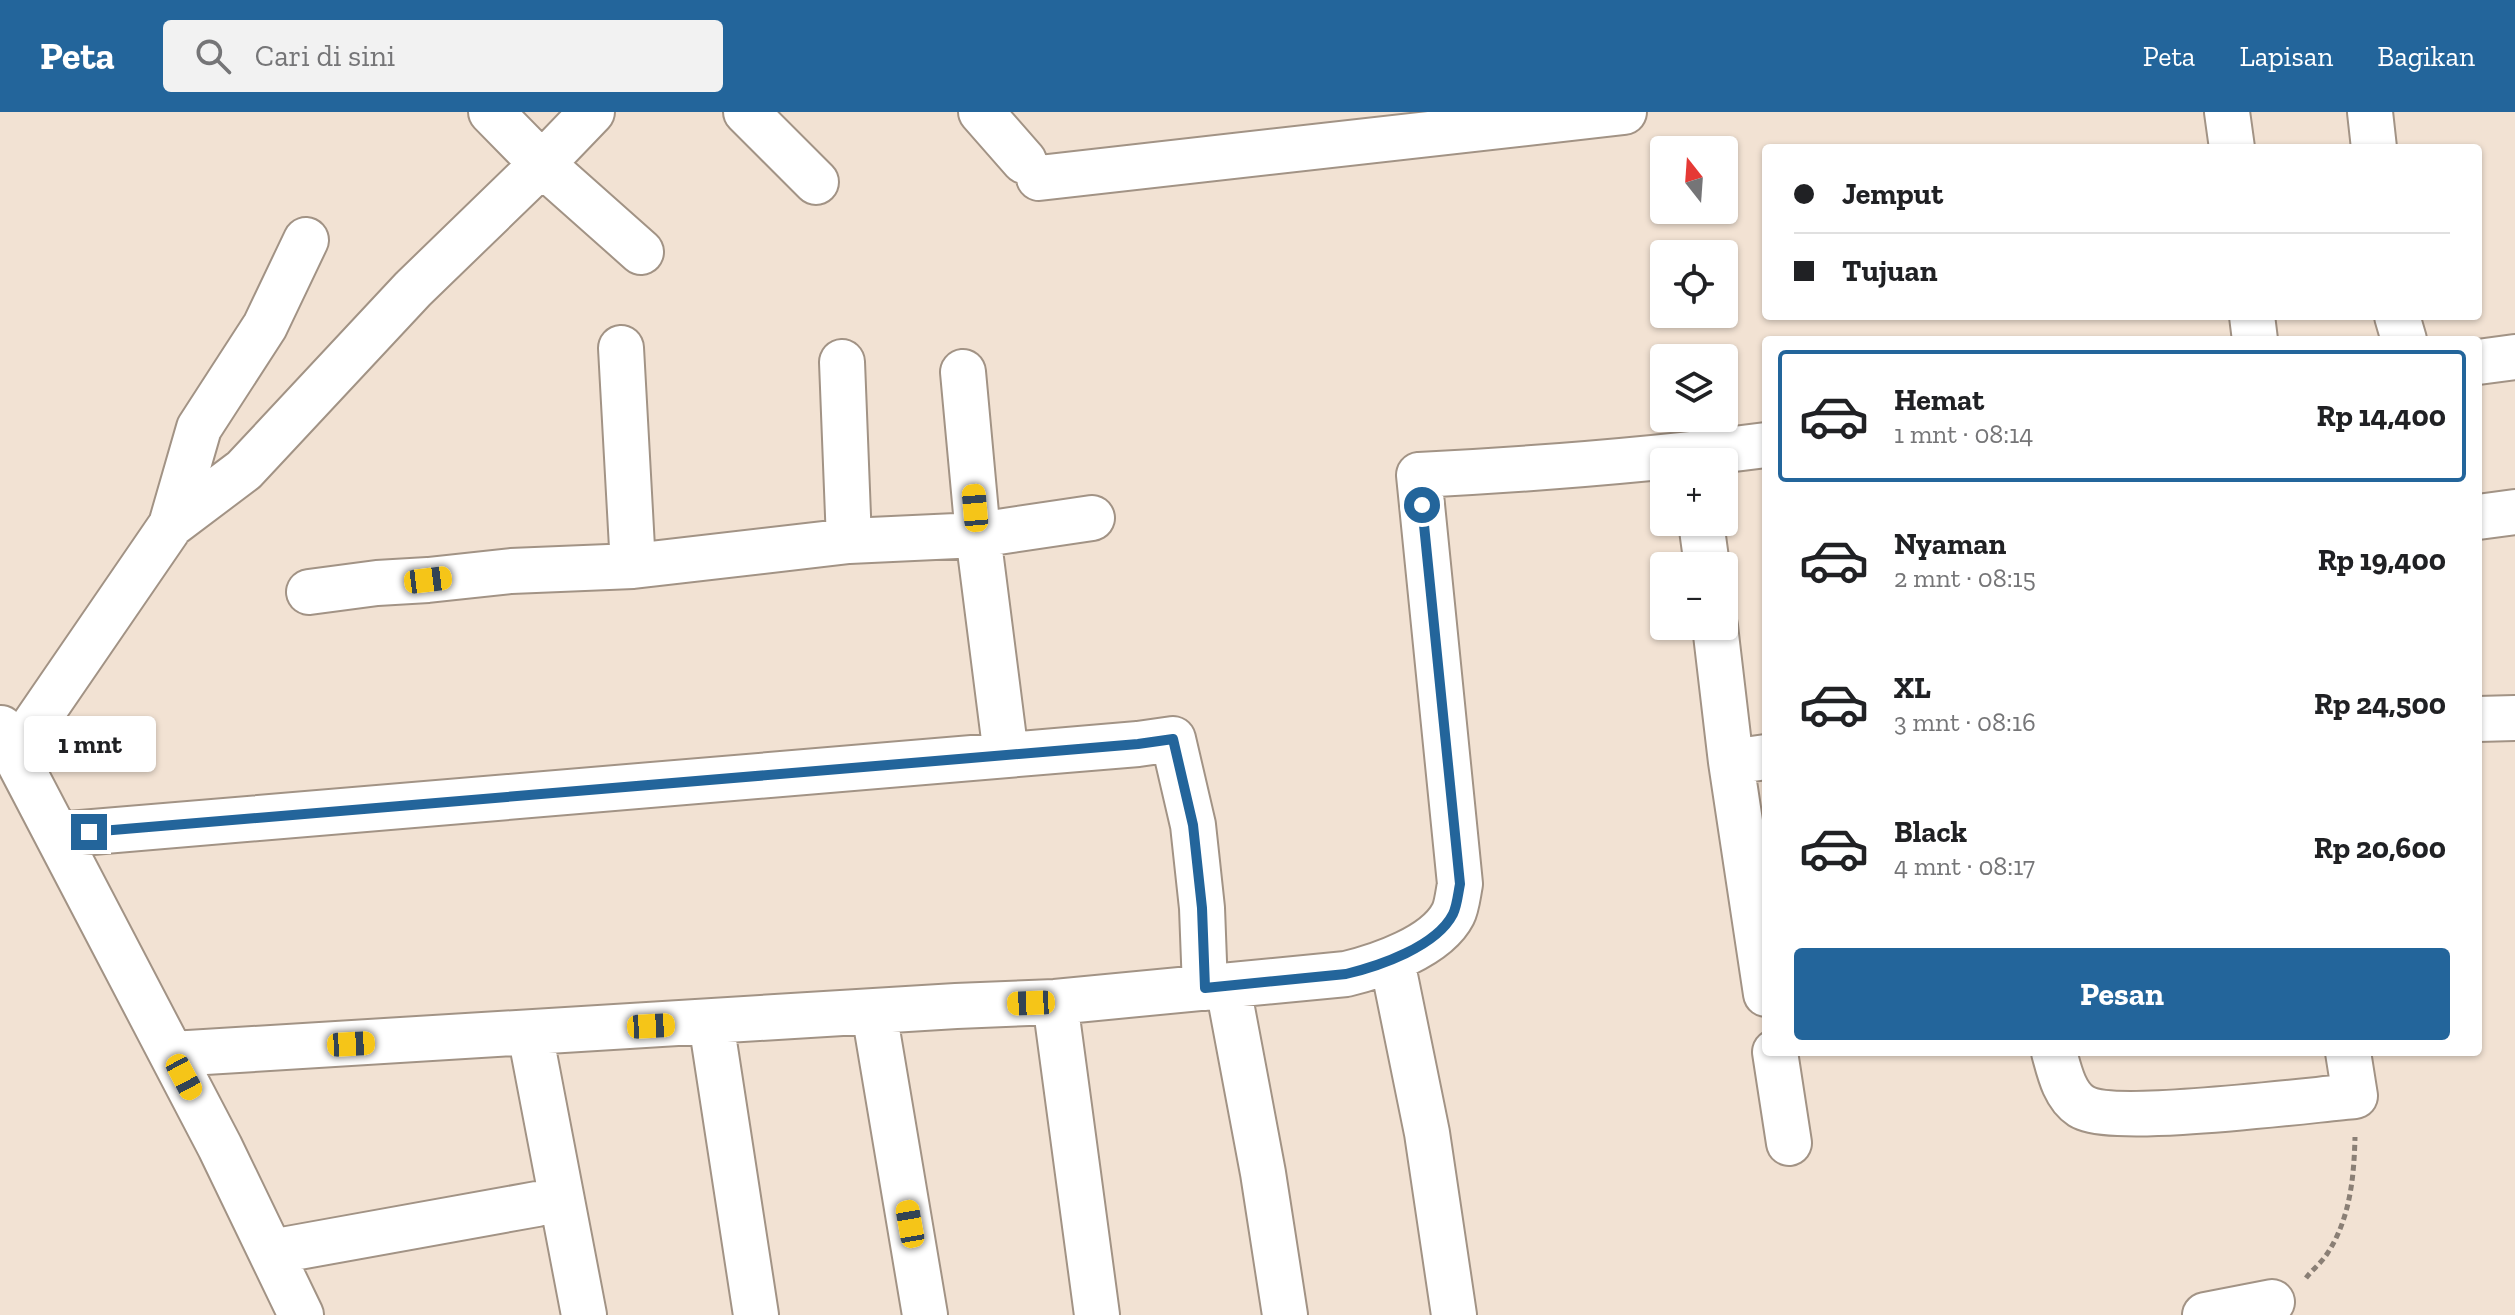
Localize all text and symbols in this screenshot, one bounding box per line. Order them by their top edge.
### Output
search box [163,20,723,92]
text: Peta [40,33,115,79]
icon: search [191,34,235,78]
text: Cari di sini [255,38,395,74]
text: Peta [2143,40,2195,73]
text: Lapisan [2239,40,2333,73]
text: Bagikan [2377,40,2475,73]
north arrow [1650,136,1738,224]
map controls [1650,136,1738,640]
text: Jemput [1842,176,1943,212]
button: locate [1650,240,1738,328]
text: Tujuan [1842,253,1938,289]
button: layers [1650,344,1738,432]
icon: car [1798,380,1870,452]
text: Hemat [1894,382,1984,418]
text: Rp 14,400 [2317,398,2446,434]
text: 1 mnt · 08:14 [1894,418,2033,450]
button: + [1650,448,1738,536]
car [961,483,989,533]
route start [1404,487,1440,523]
icon: car [1798,524,1870,596]
text: Nyaman [1894,526,2006,562]
text: Rp 19,400 [2318,542,2446,578]
button: − [1650,552,1738,640]
text: 2 mnt · 08:15 [1894,562,2036,594]
car [403,565,453,595]
icon: car [1798,668,1870,740]
text: XL [1894,670,1931,706]
text: Rp 24,500 [2314,686,2446,722]
text: 3 mnt · 08:16 [1894,706,2036,738]
callout: 1 mnt [23,716,155,772]
text: 1 mnt [58,728,122,760]
icon: car [1798,812,1870,884]
route end [71,814,107,850]
text: Black [1894,814,1967,850]
text: Rp 20,600 [2314,830,2446,866]
text: 4 mnt · 08:17 [1894,850,2035,882]
button: Pesan [1794,948,2450,1040]
car [1007,990,1055,1016]
car [626,1013,676,1039]
car [326,1031,376,1057]
car [162,1050,206,1104]
car [894,1198,926,1250]

